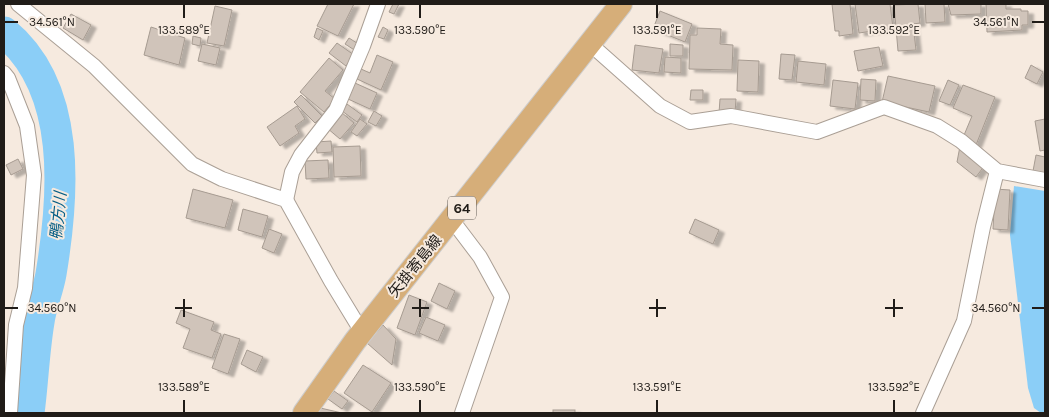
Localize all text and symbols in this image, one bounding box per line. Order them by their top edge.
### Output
text: 34.561°N [29,15,75,29]
text: 34.561°N [973,15,1019,29]
text: 133.589°E [158,23,210,37]
text: 133.590°E [394,23,446,37]
text: 133.591°E [633,23,681,37]
text: 133.592°E [868,23,920,37]
water label: 鴨方川 [46,189,70,241]
road number: 64 [448,197,476,220]
street label: 矢掛寄島線 [384,231,446,301]
text: 34.560°N [28,301,77,315]
text: 34.560°N [972,301,1021,315]
text: 133.589°E [158,380,210,394]
text: 133.590°E [394,380,446,394]
text: 133.591°E [633,380,681,394]
text: 133.592°E [868,380,920,394]

